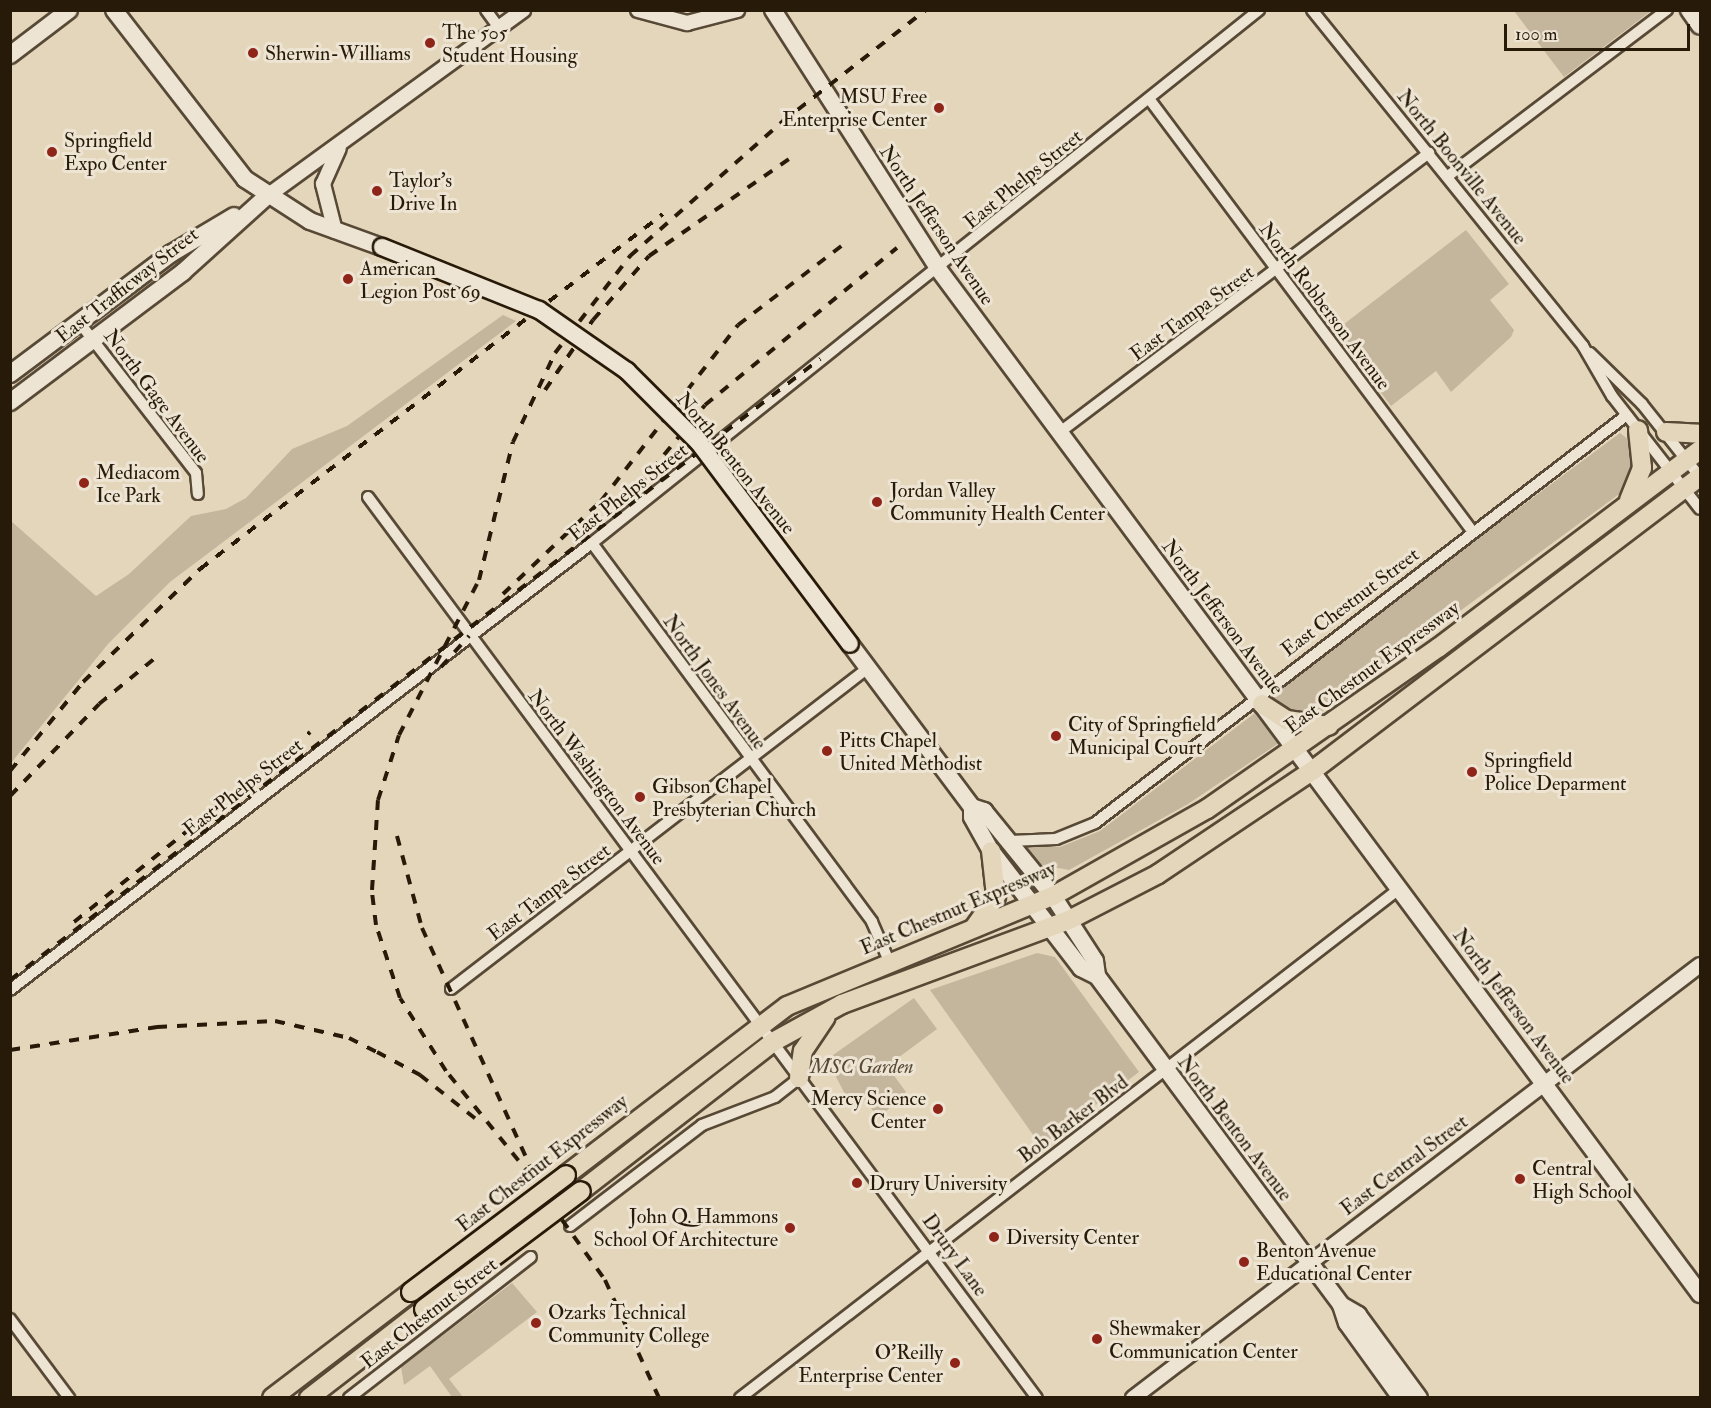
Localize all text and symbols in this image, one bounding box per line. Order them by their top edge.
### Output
scale bar [1507,12,1693,50]
place label: The 505 Student Housing [442,20,577,67]
text: 100 m [1515,23,1558,46]
marker: The 505 Student Housing [423,36,437,50]
place label: Sherwin-Williams [265,41,411,65]
marker: Sherwin-Williams [246,46,260,60]
place label: MSU Free Enterprise Center [782,84,927,131]
street label: North Boonville Avenue [1392,85,1532,249]
marker: MSU Free Enterprise Center [932,101,946,115]
street label: East Phelps Street [959,124,1087,234]
place label: Springfield Expo Center [64,128,167,175]
street label: North Jefferson Avenue [875,140,999,310]
marker: Springfield Expo Center [45,145,59,159]
place label: Taylor's Drive In [389,168,457,215]
marker: Taylor's Drive In [370,184,384,198]
street label: North Robberson Avenue [1254,217,1396,395]
street label: East Trafficway Street [51,222,203,348]
place label: American Legion Post 69 [360,256,481,303]
street label: East Tampa Street [1125,260,1259,366]
marker: American Legion Post 69 [341,272,355,286]
street label: North Gage Avenue [99,324,215,468]
street label: North Benton Avenue [671,387,801,539]
street label: East Phelps Street [563,438,693,546]
place label: Mediacom Ice Park [96,460,180,507]
marker: Mediacom Ice Park [77,476,91,490]
place label: Jordan Valley Community Health Center [890,478,1105,525]
marker: Jordan Valley Community Health Center [868,493,886,511]
street label: North Jefferson Avenue [1157,535,1289,699]
street label: East Chestnut Street [1276,542,1424,662]
street label: East Chestnut Expressway [1280,596,1464,738]
street label: North Jones Avenue [658,610,772,754]
street label: North Washington Avenue [523,684,671,870]
place label: City of Springfield Municipal Court [1068,712,1216,759]
place label: Pitts Chapel United Methodist [839,728,982,775]
marker: City of Springfield Municipal Court [1049,729,1063,743]
street label: East Phelps Street [178,733,308,841]
marker: Pitts Chapel United Methodist [820,744,834,758]
place label: Springfield Police Deparment [1484,748,1627,795]
marker: Springfield Police Deparment [1465,765,1479,779]
place label: Gibson Chapel Presbyterian Church [652,774,816,821]
marker: Gibson Chapel Presbyterian Church [633,790,647,804]
street label: East Tampa Street [483,838,615,946]
street label: East Chestnut Expressway [857,856,1059,960]
street label: North Jefferson Avenue [1448,924,1580,1088]
street label: North Benton Avenue [1173,1051,1297,1205]
park label: MSC Garden [810,1054,914,1078]
street label: Bob Barker Blvd [1013,1070,1133,1168]
place label: Mercy Science Center [811,1086,926,1133]
street label: East Chestnut Expressway [452,1089,632,1237]
marker: Mercy Science Center [931,1102,945,1116]
street label: East Central Street [1336,1109,1472,1221]
place label: Central High School [1532,1156,1632,1203]
place label: Drury University [869,1171,1007,1195]
marker: Central High School [1513,1172,1527,1186]
marker: Drury University [850,1176,864,1190]
place label: John Q. Hammons School Of Architecture [594,1204,778,1251]
street label: Drury Lane [917,1209,993,1301]
marker: John Q. Hammons School Of Architecture [783,1221,797,1235]
place label: Diversity Center [1006,1225,1139,1249]
marker: Diversity Center [987,1230,1001,1244]
place label: Benton Avenue Educational Center [1256,1238,1412,1285]
street label: East Chestnut Street [356,1252,502,1374]
marker: Benton Avenue Educational Center [1237,1255,1251,1269]
place label: Ozarks Technical Community College [548,1300,709,1347]
marker: Ozarks Technical Community College [529,1316,543,1330]
place label: Shewmaker Communication Center [1109,1316,1298,1363]
marker: Shewmaker Communication Center [1090,1332,1104,1346]
place label: O'Reilly Enterprise Center [798,1340,943,1387]
marker: O'Reilly Enterprise Center [948,1356,962,1370]

